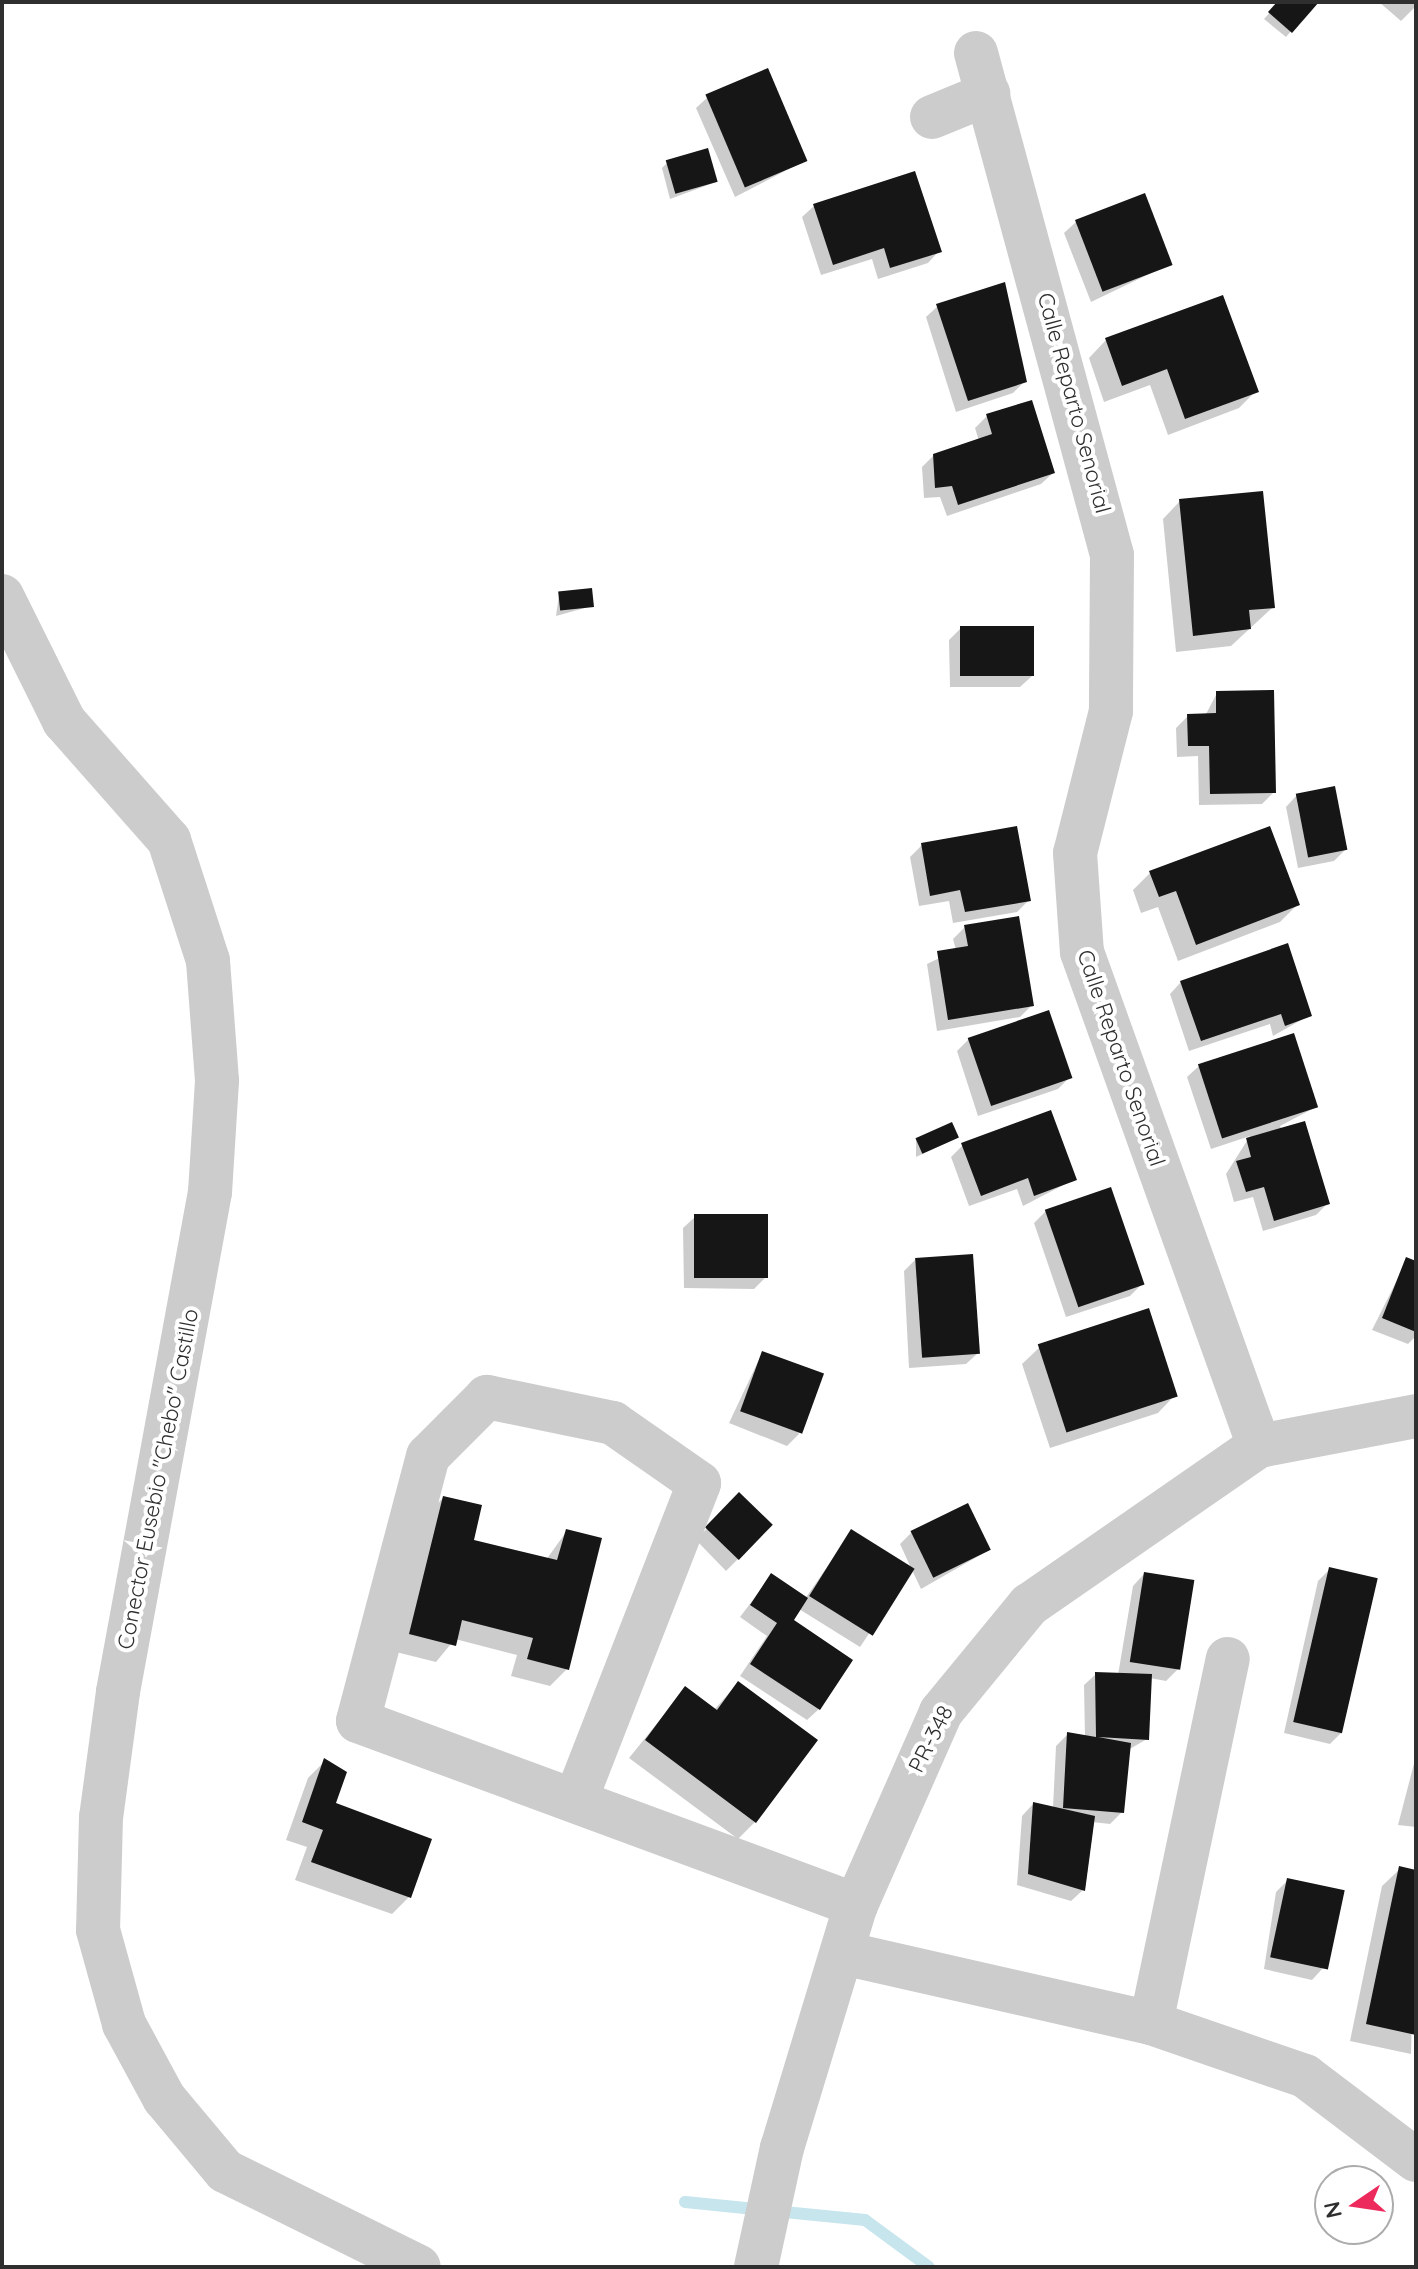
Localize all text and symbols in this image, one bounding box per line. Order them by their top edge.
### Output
street label: Calle Reparto Senorial [1032,290,1116,516]
street label: Calle Reparto Senorial [1072,946,1170,1170]
street label: Conector Eusebio "Chebo" Castillo [112,1307,204,1651]
street label: PR-348 [903,1701,959,1777]
north arrow [1314,2165,1394,2245]
text: N [1317,2199,1348,2221]

